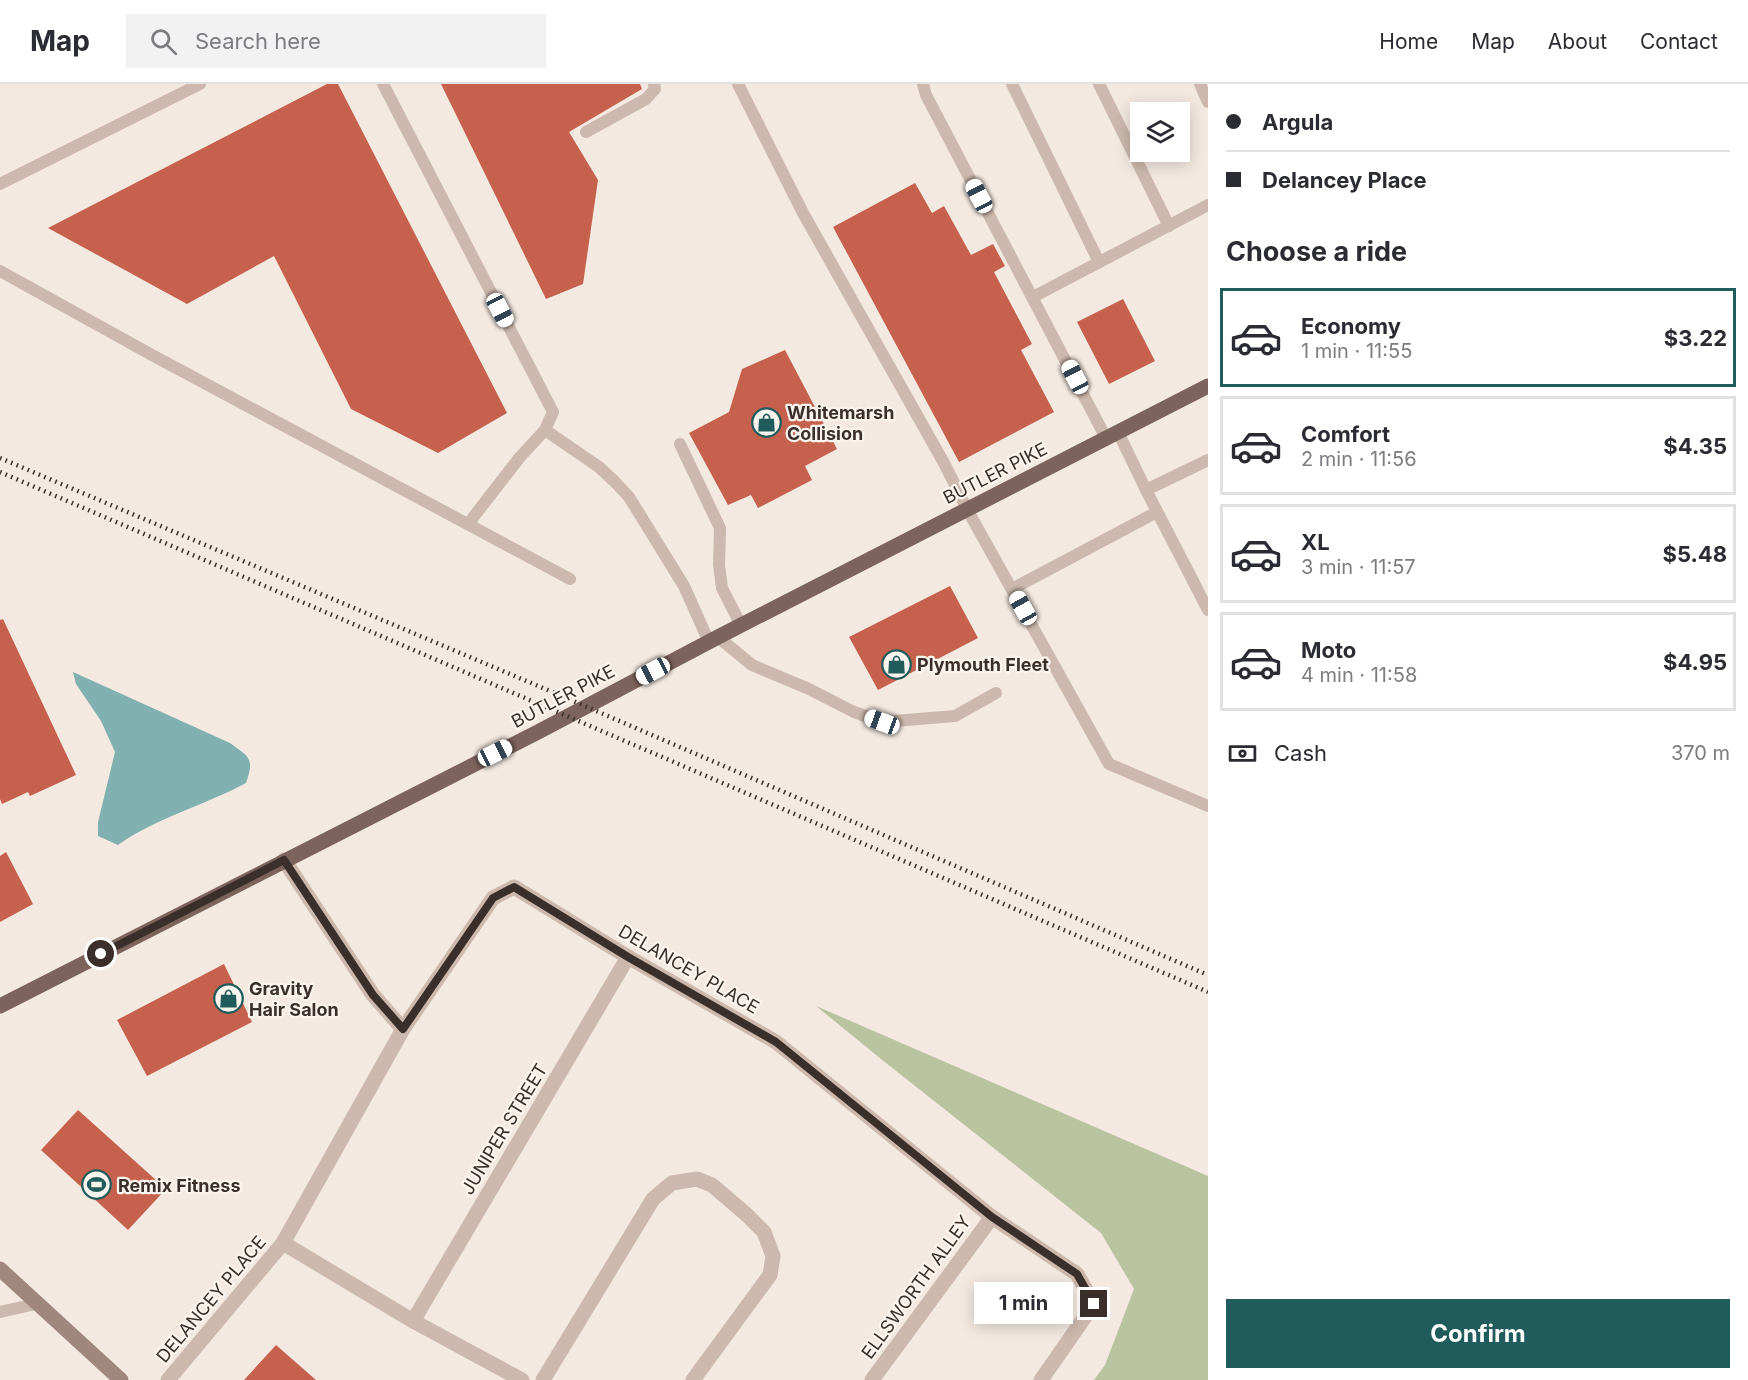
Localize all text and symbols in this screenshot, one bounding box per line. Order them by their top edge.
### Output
search box [126,14,546,68]
text: Map [30,24,90,58]
icon: search [147,25,180,58]
text: Search here [195,28,321,54]
text: Home [1379,29,1438,54]
text: Map [1471,29,1515,54]
text: About [1548,29,1607,54]
text: Contact [1640,29,1718,54]
map controls [1130,102,1190,162]
button: layers [1130,102,1190,162]
text: Argula [1262,109,1333,135]
text: Delancey Place [1262,167,1427,193]
car [963,176,995,216]
text: Choose a ride [1226,235,1407,268]
car [484,290,516,330]
icon: car [1229,311,1283,365]
text: Economy [1301,313,1401,339]
text: $3.22 [1664,325,1727,351]
text: 1 min · 11:55 [1301,339,1412,363]
car [1059,357,1091,397]
place label: Whitemarsh Collision [787,402,894,444]
shop icon: Whitemarsh Collision [750,406,782,438]
icon: car [1229,419,1283,473]
text: Comfort [1301,421,1390,447]
text: $4.35 [1663,433,1727,459]
street label: BUTLER PIKE [940,438,1050,508]
text: 2 min · 11:56 [1301,447,1417,471]
icon: car [1229,527,1283,581]
text: XL [1301,529,1330,555]
text: $5.48 [1662,541,1727,567]
text: 3 min · 11:57 [1301,555,1416,579]
car [1006,588,1040,628]
icon: car [1229,635,1283,689]
text: Moto [1301,637,1356,663]
shop icon: Plymouth Fleet [880,648,912,680]
text: $4.95 [1663,649,1727,675]
place label: Plymouth Fleet [917,654,1049,675]
car [633,655,673,687]
street label: BUTLER PIKE [508,660,618,732]
text: 4 min · 11:58 [1301,663,1417,687]
car [862,707,902,737]
car [475,737,515,769]
icon: cash [1226,737,1259,770]
text: Cash [1274,740,1327,766]
text: 370 m [1671,741,1730,765]
street label: DELANCEY PLACE [615,920,763,1018]
route start [87,940,114,967]
place label: Gravity Hair Salon [249,978,339,1020]
shop icon: Gravity Hair Salon [212,982,244,1014]
street label: JUNIPER STREET [457,1060,551,1198]
sports icon: Remix Fitness [81,1169,113,1201]
place label: Remix Fitness [118,1175,240,1196]
street label: ELLSWORTH ALLEY [857,1211,975,1363]
street label: DELANCEY PLACE [152,1231,270,1367]
callout: 1 min [974,1283,1073,1325]
route end [1080,1290,1107,1317]
text: 1 min [999,1291,1048,1315]
button: Confirm [1226,1299,1730,1368]

